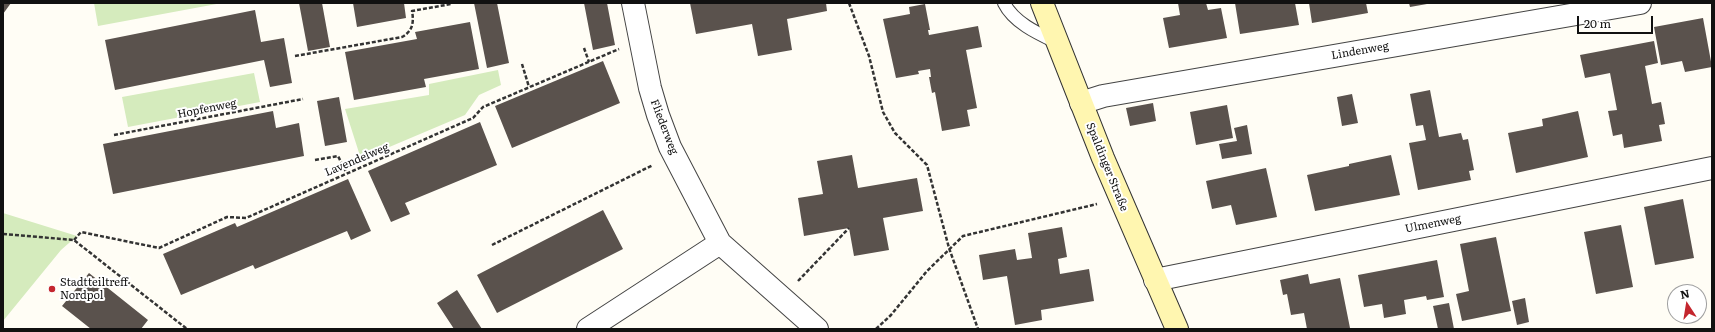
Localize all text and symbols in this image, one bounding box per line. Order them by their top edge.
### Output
scale bar [1579,8,1655,34]
text: 20 m [1584,14,1611,32]
street label: Lindenweg [1330,39,1390,63]
street label: Hopfenweg [176,97,238,121]
street label: Fliederweg [647,97,681,157]
street label: Spaldinger Straße [1083,121,1131,213]
street label: Lavendelweg [323,141,391,179]
street label: Ulmenweg [1404,212,1462,236]
place label: Stadtteiltreff Nordpol [60,276,128,302]
marker: Stadtteiltreff Nordpol [47,284,57,294]
north arrow [1667,284,1707,324]
text: N [1679,284,1691,302]

